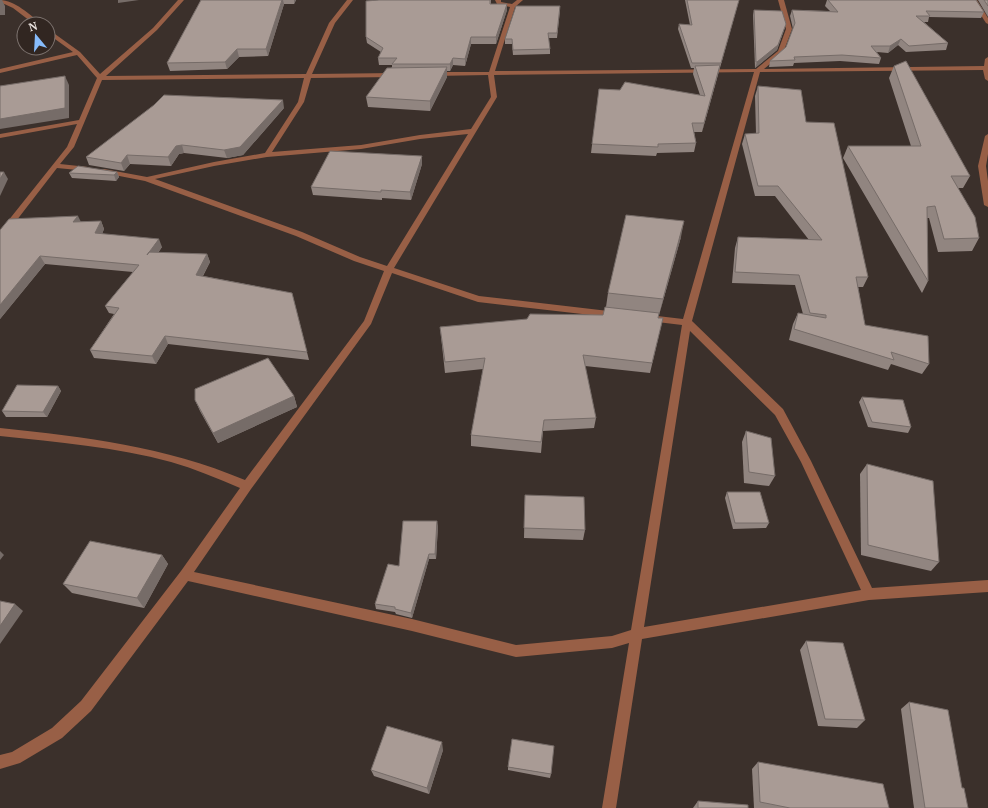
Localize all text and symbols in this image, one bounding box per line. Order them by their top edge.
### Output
north arrow [16,16,56,56]
text: N [27,18,40,34]

